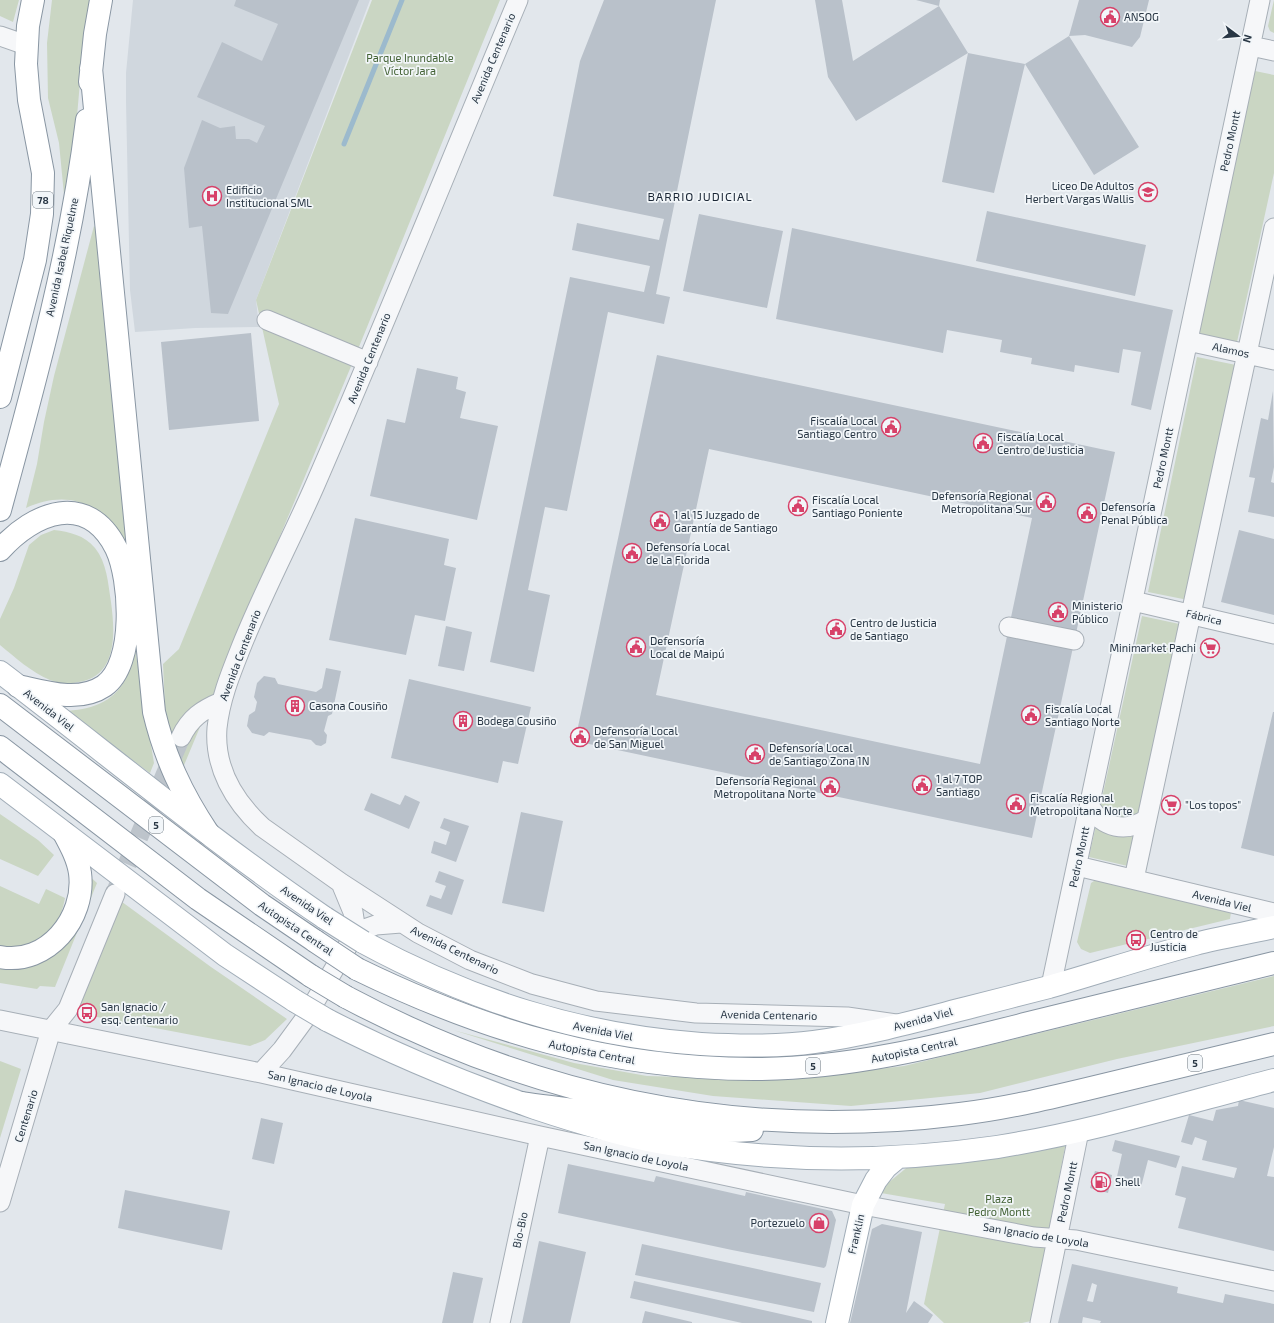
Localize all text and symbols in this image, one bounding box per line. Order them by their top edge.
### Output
public building icon: ANSOG [1099,6,1121,28]
place label: ANSOG [1124,10,1159,23]
street label: Avenida Centenario [468,11,517,105]
north arrow [1218,16,1258,56]
text: N [1241,33,1255,45]
park label: Parque Inundable Víctor Jara [366,51,454,77]
street label: Pedro Montt [1217,109,1242,173]
place label: Liceo De Adultos Herbert Vargas Wallis [1025,179,1134,205]
school or university icon: Liceo De Adultos Herbert Vargas Wallis [1137,181,1159,203]
place label: Edificio Institucional SML [226,183,312,209]
hospital icon: Edificio Institucional SML [201,185,223,207]
district label: BARRIO JUDICIAL [647,189,753,203]
road number: 78 [33,192,53,208]
street label: Avenida Isabel Riquelme [43,196,80,317]
street label: Avenida Centenario [344,311,393,405]
street label: Alamos [1211,339,1251,360]
place label: Fiscalía Local Santiago Centro [797,414,878,440]
public building icon: Fiscalía Local Santiago Centro [880,416,902,438]
street label: Pedro Montt [1150,426,1175,490]
place label: Fiscalía Local Centro de Justicia [997,430,1084,456]
public building icon: Fiscalía Local Centro de Justicia [972,432,994,454]
place label: Defensoría Regional Metropolitana Sur [931,489,1033,515]
public building icon: Defensoría Regional Metropolitana Sur [1035,491,1057,513]
place label: Fiscalía Local Santiago Poniente [812,493,903,519]
public building icon: Fiscalía Local Santiago Poniente [787,495,809,517]
place label: Defensoría Penal Pública [1101,500,1168,526]
public building icon: Defensoría Penal Pública [1076,502,1098,524]
place label: 1 al 15 Juzgado de Garantía de Santiago [674,508,778,534]
public building icon: 1 al 15 Juzgado de Garantía de Santiago [649,510,671,532]
place label: Defensoría Local de La Florida [646,540,730,566]
public building icon: Defensoría Local de La Florida [621,542,643,564]
place label: Ministerio Público [1072,599,1123,625]
public building icon: Ministerio Público [1047,601,1069,623]
street label: Fábrica [1185,606,1223,627]
street label: Avenida Centenario [216,607,263,702]
place label: Centro de Justicia de Santiago [850,616,937,642]
public building icon: Centro de Justicia de Santiago [825,618,847,640]
place label: Defensoría Local de Maipú [650,634,724,660]
public building icon: Defensoría Local de Maipú [625,636,647,658]
supermarket icon: Minimarket Pachi [1199,637,1221,659]
place label: Minimarket Pachi [1109,641,1196,654]
street label: Avenida Viel [21,686,78,734]
building icon: Casona Cousiño [284,695,306,717]
place label: Casona Cousiño [309,699,388,712]
place label: Fiscalía Local Santiago Norte [1045,702,1120,728]
public building icon: Fiscalía Local Santiago Norte [1020,704,1042,726]
building icon: Bodega Cousiño [452,710,474,732]
place label: Bodega Cousiño [477,714,557,727]
place label: Defensoría Local de San Miguel [594,724,678,750]
public building icon: Defensoría Local de San Miguel [569,726,591,748]
place label: Defensoría Local de Santiago Zona 1N [769,741,870,767]
public building icon: Defensoría Local de Santiago Zona 1N [744,743,766,765]
place label: 1 al 7 TOP Santiago [936,772,982,798]
place label: Defensoría Regional Metropolitana Norte [713,774,817,800]
public building icon: 1 al 7 TOP Santiago [911,774,933,796]
public building icon: Defensoría Regional Metropolitana Norte [819,776,841,798]
place label: Fiscalía Regional Metropolitana Norte [1030,791,1133,817]
public building icon: Fiscalía Regional Metropolitana Norte [1005,793,1027,815]
supermarket icon: "Los topos" [1160,794,1182,816]
place label: "Los topos" [1185,798,1241,811]
road number: 5 [149,817,163,833]
street label: Pedro Montt [1066,825,1091,889]
street label: Avenida Viel [279,882,337,927]
street label: Avenida Viel [1191,887,1254,914]
street label: Autopista Central [256,898,337,958]
street label: Avenida Centenario [409,923,502,977]
place label: Centro de Justicia [1150,927,1198,953]
bus stop icon: Centro de Justicia [1125,929,1147,951]
place label: San Ignacio / esq. Centenario [101,1000,178,1026]
bus stop icon: San Ignacio / esq. Centenario [76,1002,98,1024]
street label: Avenida Viel [892,1004,954,1033]
street label: Avenida Centenario [721,1007,817,1022]
street label: Avenida Viel [572,1018,635,1043]
street label: Autopista Central [870,1034,959,1065]
street label: Autopista Central [548,1037,637,1066]
road number: 5 [1188,1055,1202,1071]
road number: 5 [806,1058,820,1074]
street label: San Ignacio de Loyola [266,1067,374,1104]
street label: Centenario [11,1088,40,1144]
street label: San Ignacio de Loyola [582,1138,690,1173]
street label: Pedro Montt [1054,1160,1079,1224]
fuel station icon: Shell [1090,1171,1112,1193]
place label: Shell [1115,1175,1141,1188]
park label: Plaza Pedro Montt [968,1192,1030,1218]
street label: Bio-Bio [509,1211,530,1249]
shop icon: Portezuelo [808,1212,830,1234]
street label: Franklin [845,1213,866,1255]
place label: Portezuelo [751,1216,805,1229]
street label: San Ignacio de Loyola [982,1220,1090,1249]

